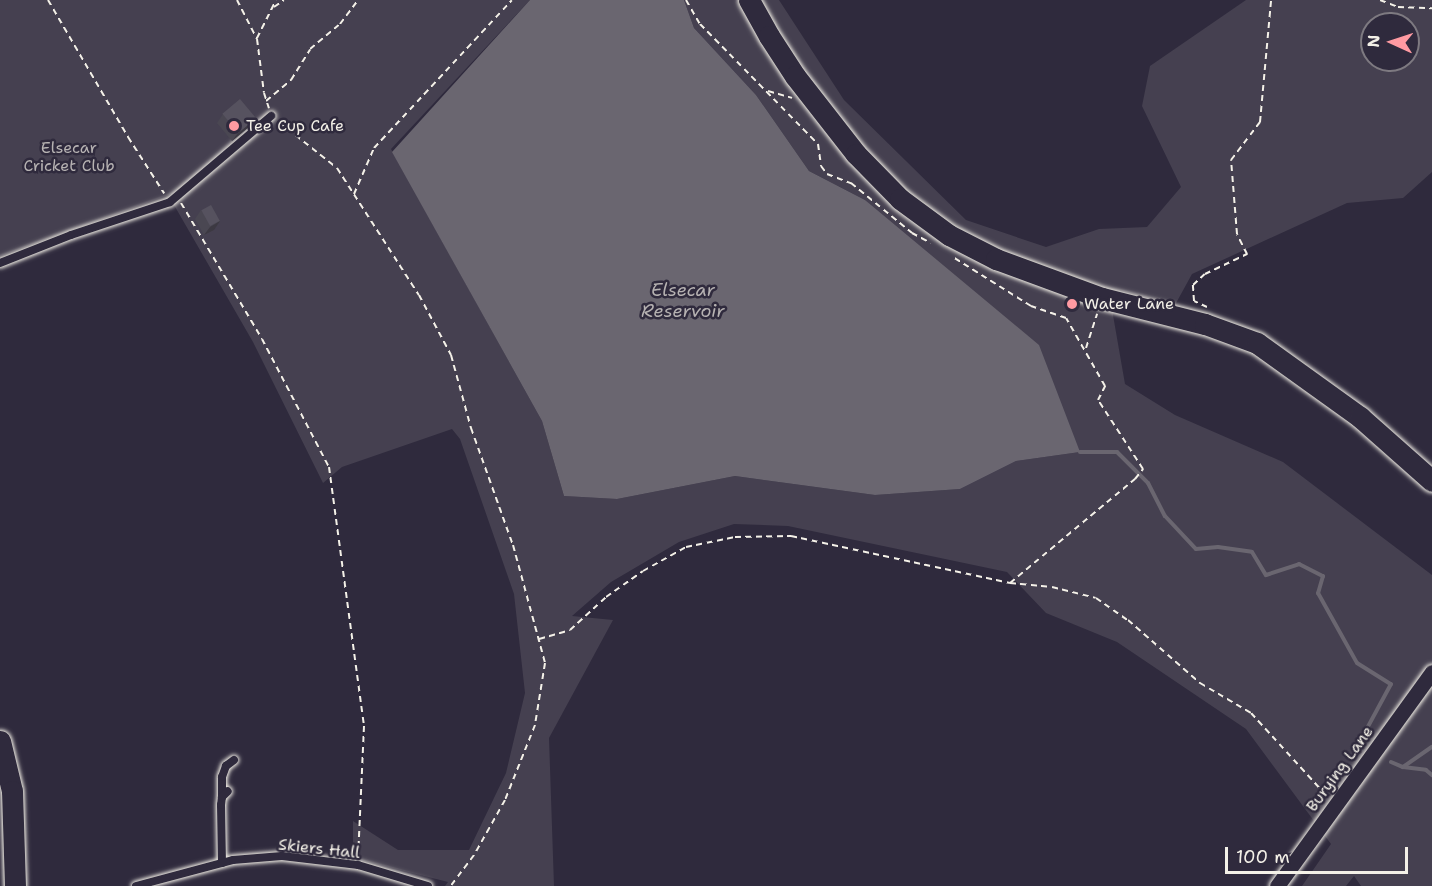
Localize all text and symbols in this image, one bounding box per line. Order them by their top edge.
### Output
north arrow [1360,12,1420,72]
text: N [1363,34,1384,48]
place label: Tee Cup Cafe [246,116,344,136]
marker: Tee Cup Cafe [227,119,241,133]
park label: Elsecar Cricket Club [23,138,115,176]
water label: Elsecar Reservoir [641,280,725,322]
place label: Water Lane [1084,294,1174,314]
marker: Water Lane [1065,297,1079,311]
street label: Burying Lane [1303,722,1377,816]
street label: Skiers Hall [277,835,361,863]
scale bar [1228,835,1411,873]
text: 100 m [1236,845,1290,869]

